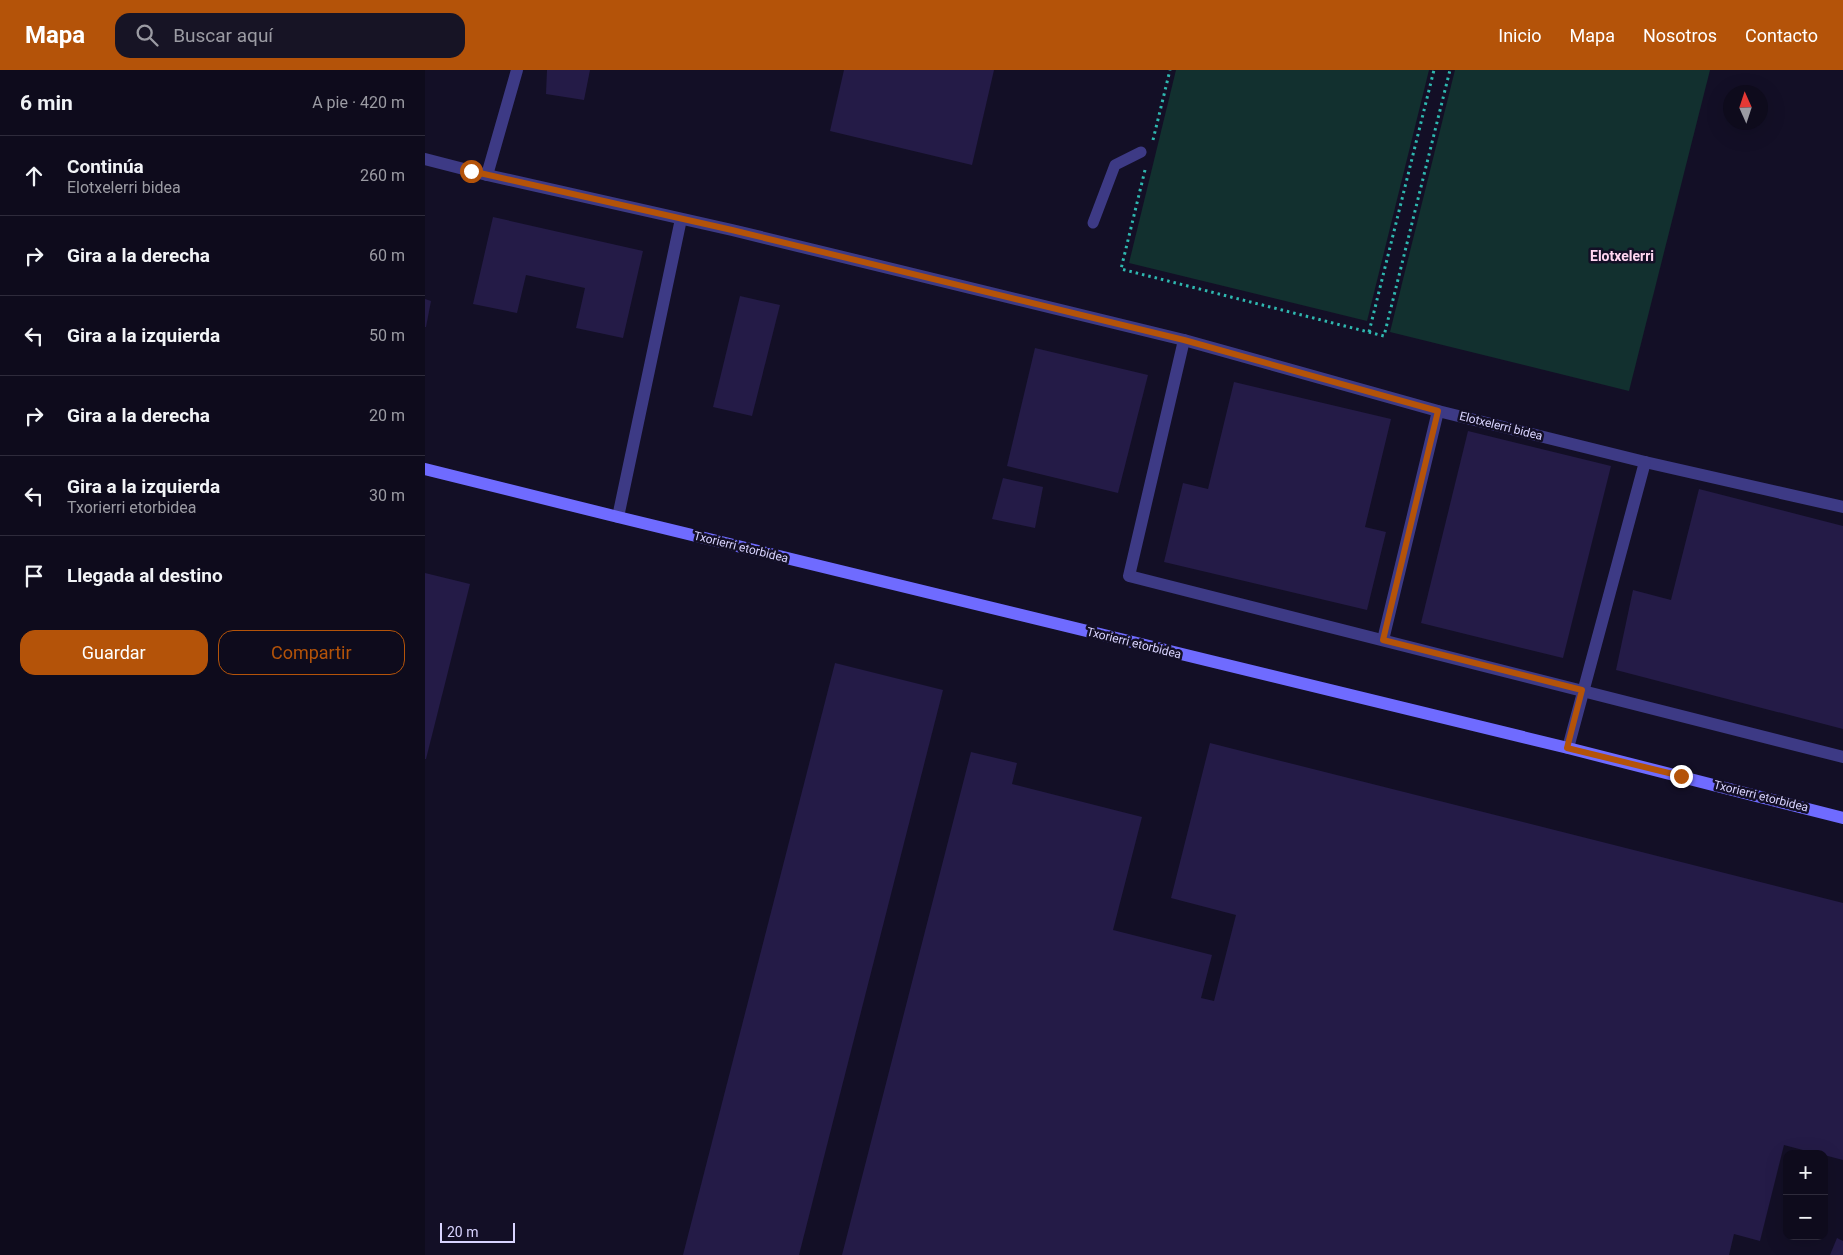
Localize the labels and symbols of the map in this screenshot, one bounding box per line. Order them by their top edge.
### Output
north arrow [1723,85,1768,130]
route start [460,160,483,183]
district label: Elotxelerri [1590,248,1654,264]
street label: Elotxelerri bidea [1458,409,1544,443]
street label: Txorierri etorbidea [692,528,790,566]
street label: Txorierri etorbidea [1085,624,1183,662]
route end [1670,765,1693,788]
street label: Txorierri etorbidea [1712,777,1810,815]
scale bar [440,1220,515,1243]

